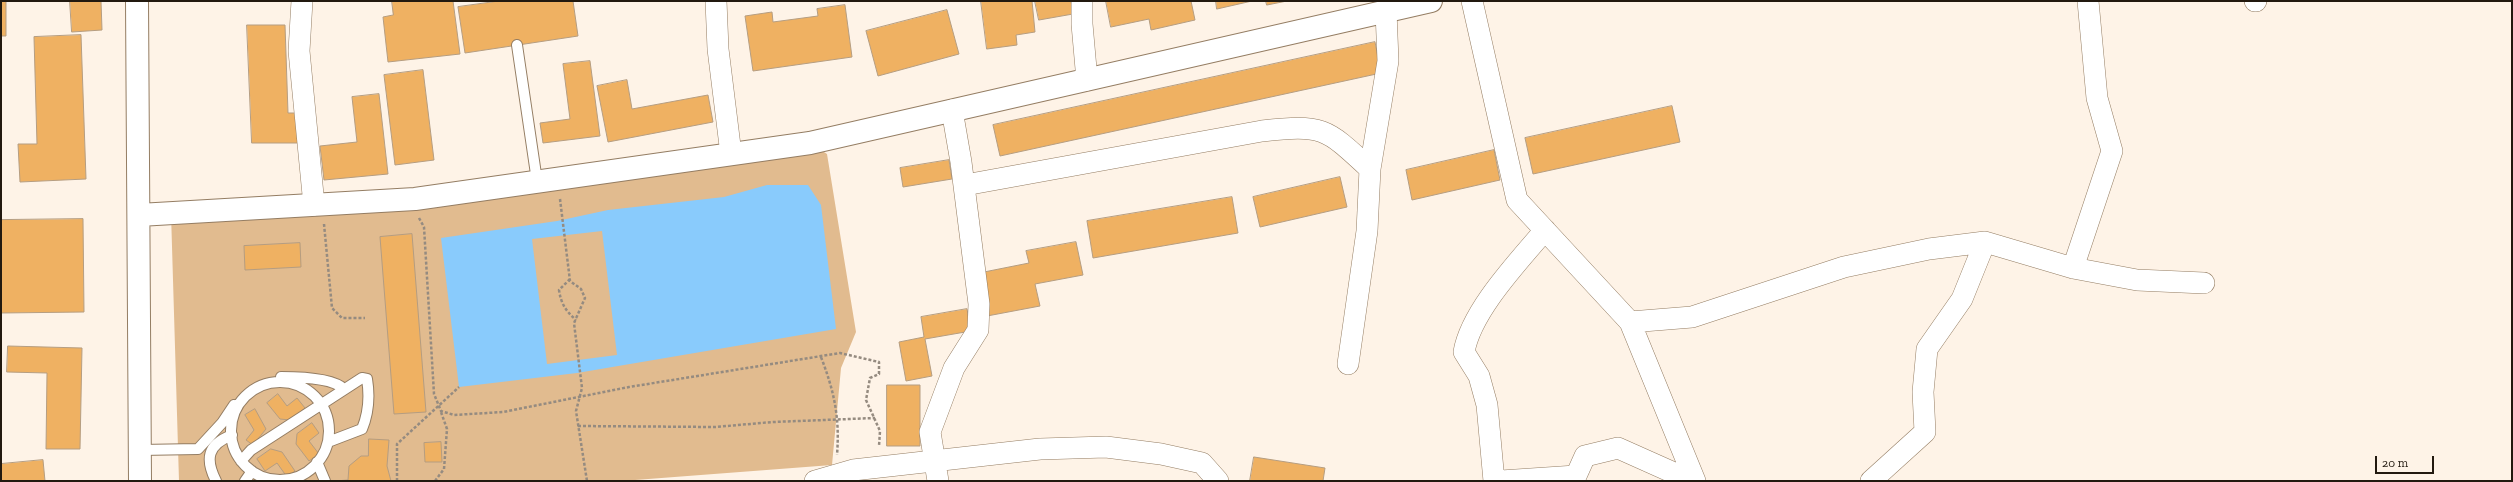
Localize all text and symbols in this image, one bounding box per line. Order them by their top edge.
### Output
scale bar [2377,448,2436,474]
text: 20 m [2382,456,2408,470]

